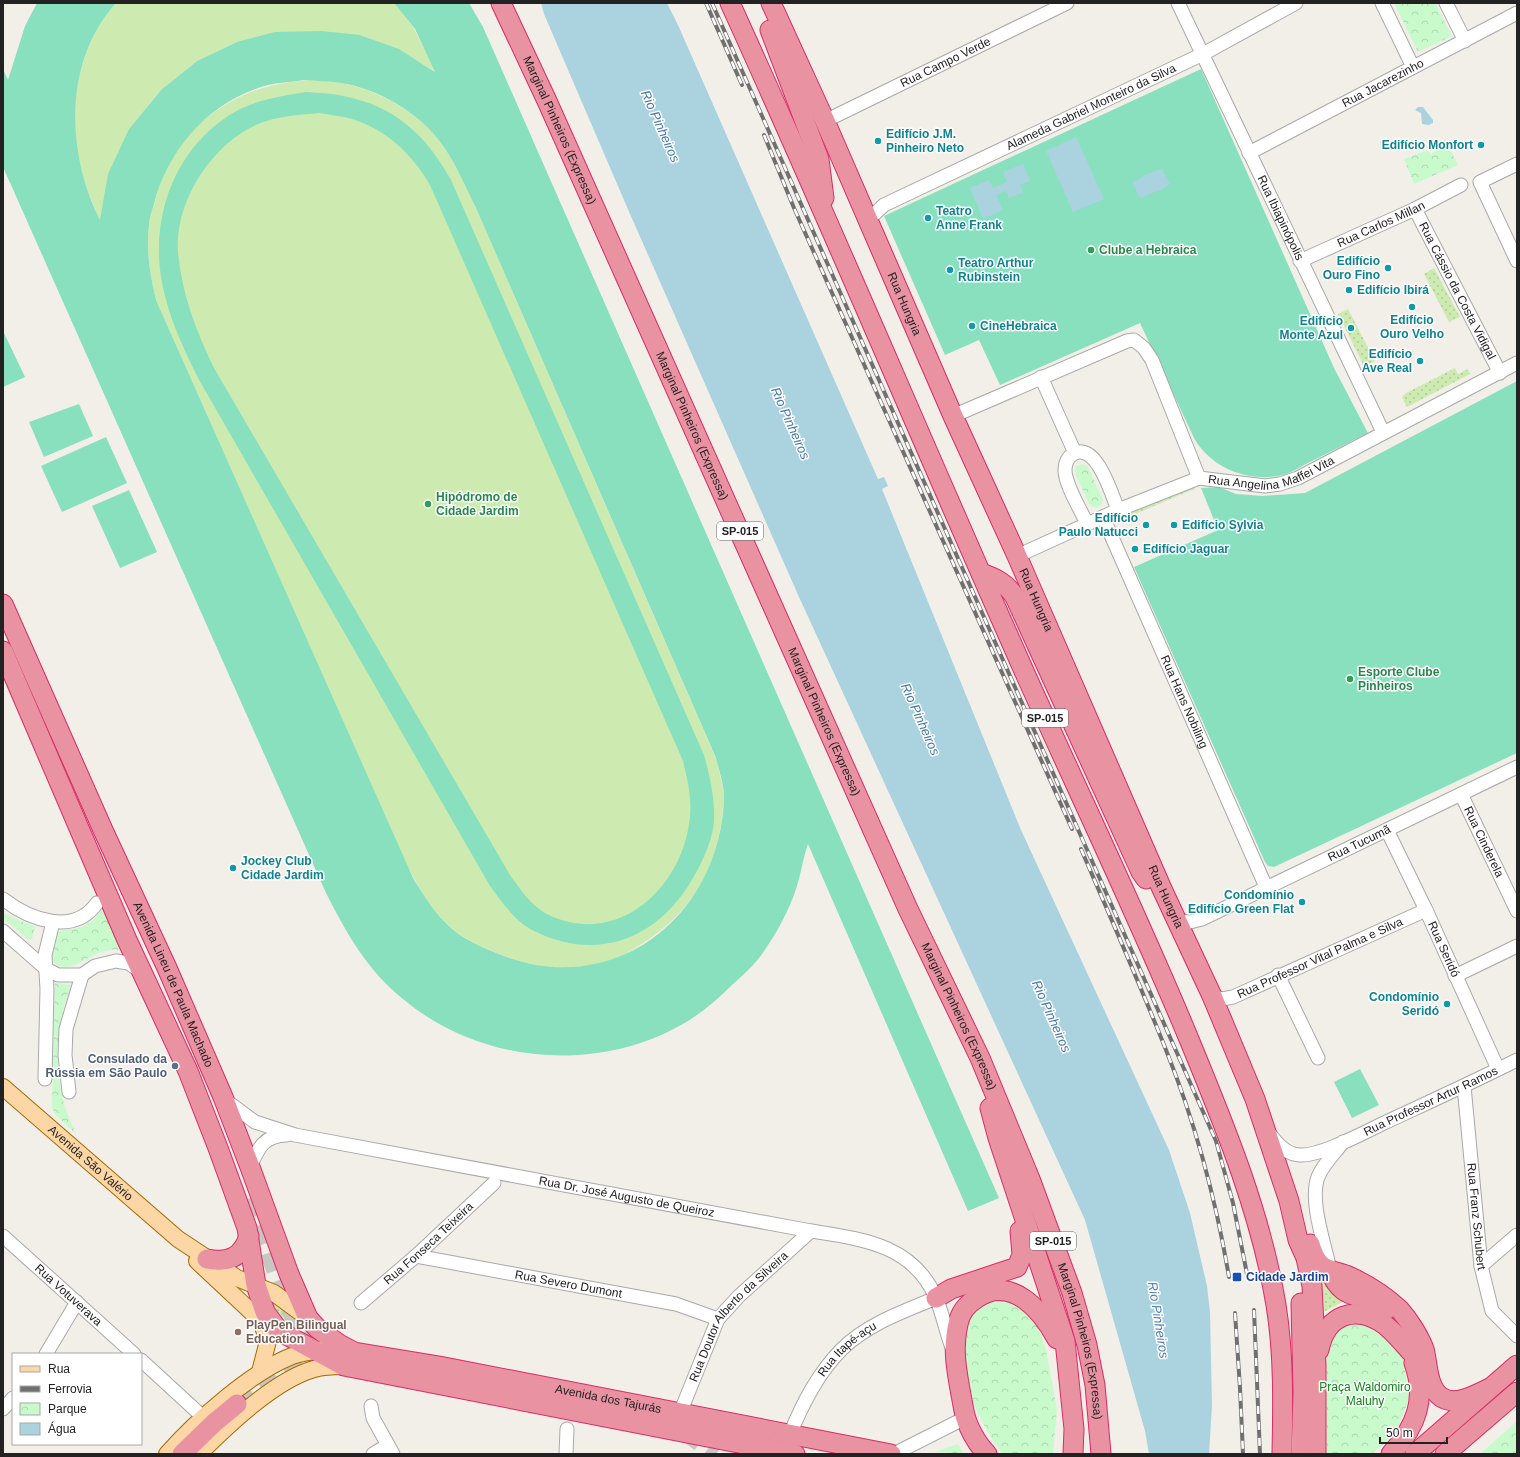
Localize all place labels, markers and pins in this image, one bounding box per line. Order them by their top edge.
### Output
place label: Edifício J.M. Pinheiro Neto [886,127,964,155]
marker: Edifício J.M. Pinheiro Neto [873,136,883,146]
place label: Edifício Monfort [1382,138,1473,152]
marker: Edifício Monfort [1476,140,1486,150]
place label: Teatro Anne Frank [936,204,1002,232]
marker: Teatro Anne Frank [923,213,933,223]
place label: Clube a Hebraica [1099,243,1197,257]
marker: Clube a Hebraica [1086,245,1096,255]
place label: Edifício Ouro Fino [1323,254,1380,282]
place label: Teatro Arthur Rubinstein [958,256,1034,284]
marker: Edifício Ouro Fino [1383,263,1393,273]
marker: Teatro Arthur Rubinstein [945,265,955,275]
place label: Edifício Ibirá [1357,283,1429,297]
marker: Edifício Ibirá [1344,285,1354,295]
marker: Edifício Ouro Velho [1407,302,1417,312]
place label: Edifício Ouro Velho [1380,313,1444,341]
place label: Edifício Monte Azul [1279,314,1343,342]
place label: CineHebraica [980,319,1057,333]
marker: CineHebraica [967,321,977,331]
marker: Edifício Monte Azul [1346,323,1356,333]
place label: Edifício Ave Real [1362,347,1412,375]
marker: Edifício Ave Real [1415,356,1425,366]
place label: Hipódromo de Cidade Jardim [436,490,519,518]
marker: Hipódromo de Cidade Jardim [423,499,433,509]
place label: Edifício Paulo Natucci [1059,511,1138,539]
place label: Edifício Sylvia [1182,518,1264,532]
marker: Edifício Paulo Natucci [1141,520,1151,530]
marker: Edifício Sylvia [1169,520,1179,530]
place label: Edifício Jaguar [1143,542,1229,556]
marker: Edifício Jaguar [1130,544,1140,554]
place label: Esporte Clube Pinheiros [1358,665,1440,693]
marker: Esporte Clube Pinheiros [1345,674,1355,684]
place label: Jockey Club Cidade Jardim [241,854,324,882]
marker: Jockey Club Cidade Jardim [228,863,238,873]
place label: Condomínio Edifício Green Flat [1188,888,1294,916]
marker: Condomínio Edifício Green Flat [1297,897,1307,907]
place label: Condomínio Seridó [1369,990,1439,1018]
marker: Condomínio Seridó [1442,999,1452,1009]
place label: Consulado da Rússia em São Paulo [46,1052,167,1080]
marker: Consulado da Rússia em São Paulo [170,1061,180,1071]
place label: Cidade Jardim [1246,1270,1329,1284]
marker: Cidade Jardim [1231,1271,1243,1283]
place label: PlayPen Bilingual Education [246,1318,347,1346]
marker: PlayPen Bilingual Education [233,1327,243,1337]

